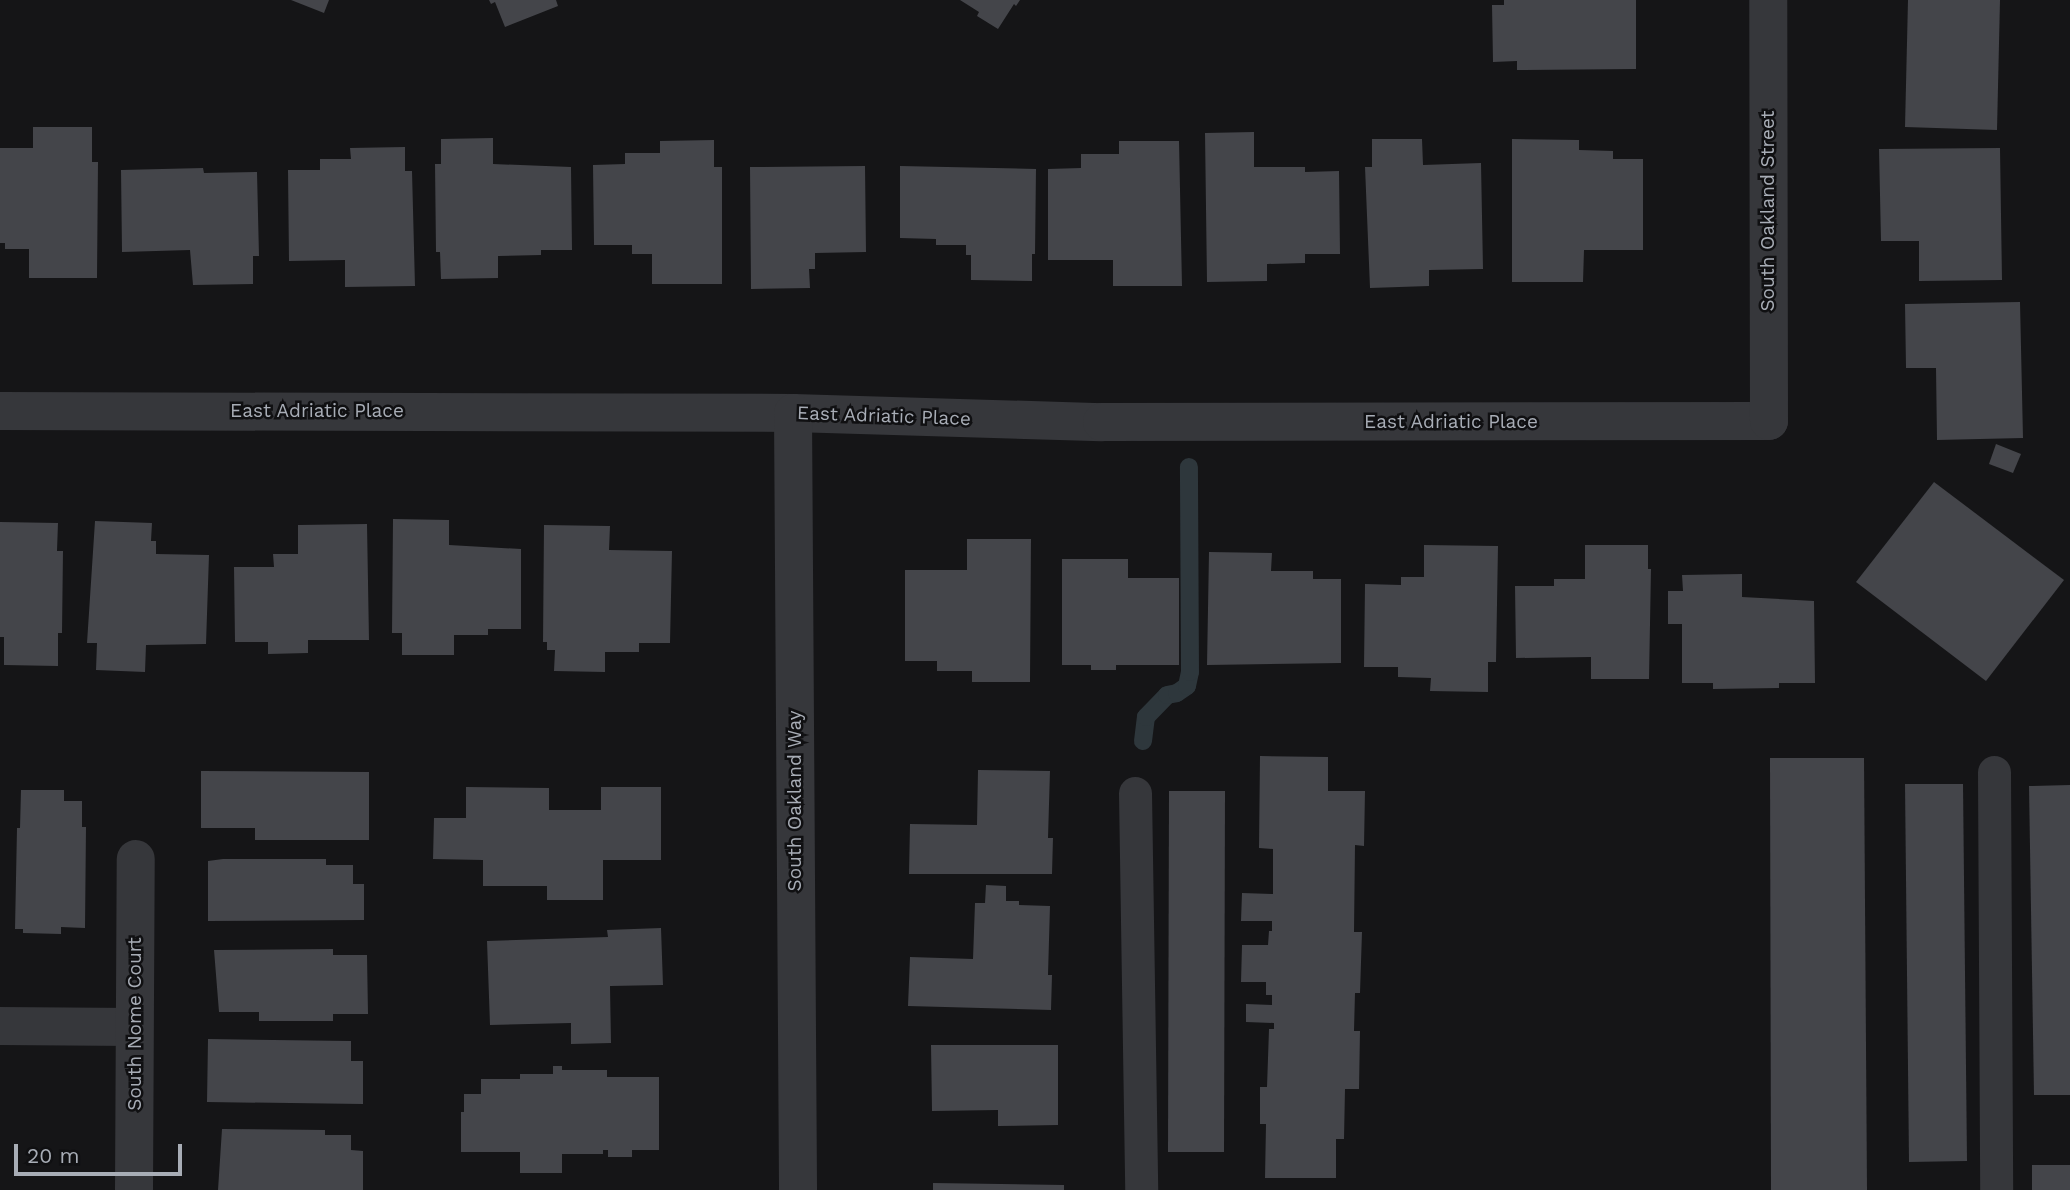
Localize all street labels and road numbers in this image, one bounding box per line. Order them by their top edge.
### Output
street label: South Oakland Street [1757,110,1779,312]
street label: East Adriatic Place [230,400,404,422]
street label: East Adriatic Place [796,402,972,430]
street label: East Adriatic Place [1364,411,1538,433]
street label: South Oakland Way [784,710,806,892]
street label: South Nome Court [124,937,146,1111]

